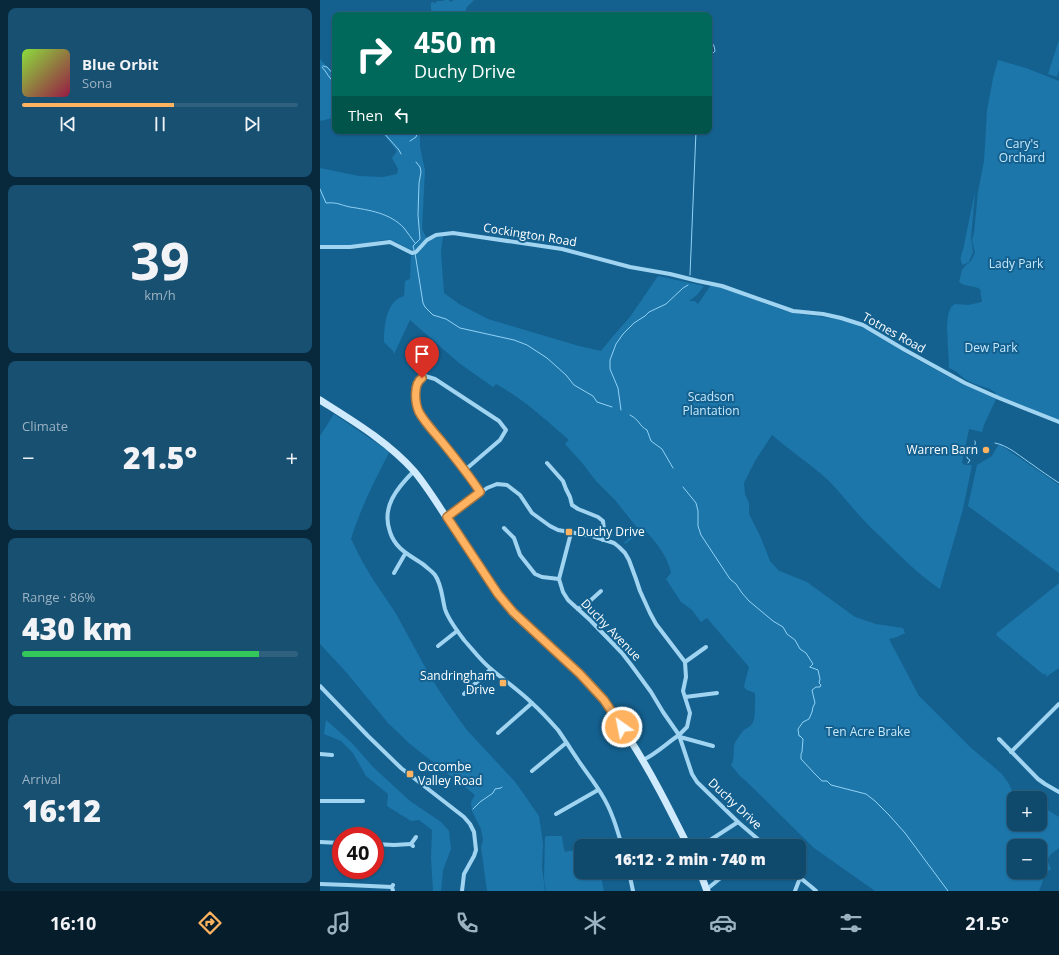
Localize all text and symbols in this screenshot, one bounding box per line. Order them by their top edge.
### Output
text: 450 m [414,23,497,61]
icon: right [348,28,400,80]
text: Blue Orbit [82,54,159,74]
text: Duchy Drive [414,59,516,83]
text: Sona [82,74,112,92]
icon: left [391,104,413,126]
text: Then [348,105,383,125]
icon: previous [57,113,79,135]
icon: pause [149,113,171,135]
icon: next [241,113,263,135]
park label: Cary's Orchard [999,135,1045,166]
street label: Cockington Road [482,219,578,250]
text: 39 [130,224,190,295]
park label: Lady Park [989,255,1044,272]
text: km/h [144,286,176,304]
street label: Totnes Road [860,308,929,357]
pin [405,337,439,378]
park label: Dew Park [965,339,1018,356]
icon: arrive [411,343,433,365]
park label: Scadson Plantation [682,388,740,419]
text: Climate [22,417,68,435]
text: 21.5° [123,437,197,478]
place label: Warren Barn [907,441,978,458]
text: − [22,442,35,472]
text: + [285,442,298,472]
marker: Warren Barn [981,445,991,455]
place label: Duchy Drive [577,523,645,540]
marker: Duchy Drive [564,527,574,537]
text: Range · 86% [22,588,95,606]
street label: Duchy Avenue [577,595,645,665]
text: 430 km [22,608,132,649]
place label: Sandringham Drive [420,667,495,698]
marker: Sandringham Drive [498,678,508,688]
position arrow [601,706,643,748]
park label: Ten Acre Brake [826,723,910,740]
place label: Occombe Valley Road [418,758,482,789]
marker: Occombe Valley Road [405,769,415,779]
text: Arrival [22,770,61,788]
street label: Duchy Drive [705,774,766,833]
text: 16:12 [22,790,101,831]
map controls [1007,791,1047,879]
button: + [1007,791,1047,831]
speed limit sign: 40 [332,827,384,879]
button: − [1007,839,1047,879]
text: 16:12 · 2 min · 740 m [614,849,766,869]
icon: directions [196,909,224,937]
icon: music [325,909,353,937]
icon: phone [453,909,481,937]
icon: climate [581,909,609,937]
icon: car [709,909,737,937]
icon: filters [837,909,865,937]
text: 16:10 [50,911,96,935]
text: 21.5° [965,911,1009,935]

